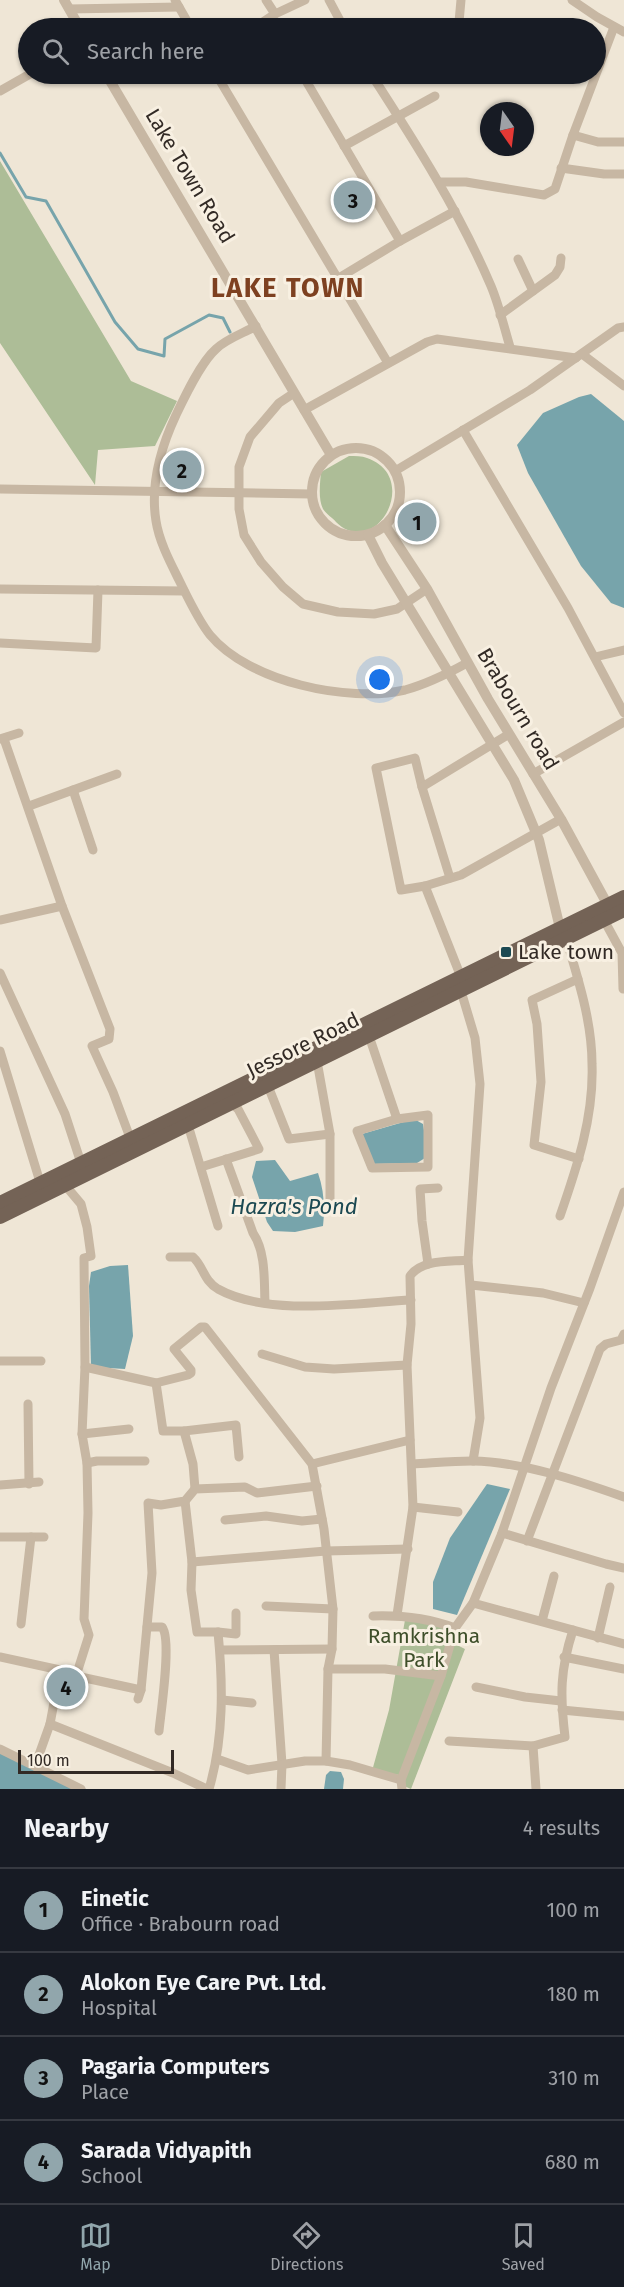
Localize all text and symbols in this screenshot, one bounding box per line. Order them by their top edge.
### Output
search box [18,18,606,84]
icon: search [39,35,72,68]
text: Search here [87,38,205,65]
north arrow [480,102,534,156]
street label: Lake Town Road [140,104,240,248]
pin: 3 [334,178,372,222]
district label: LAKE TOWN [211,272,365,304]
pin: 2 [162,448,201,492]
pin: 1 [398,500,436,544]
street label: Brabourn road [471,643,565,775]
your location [365,665,394,694]
place label: Lake town [518,939,614,965]
marker: Lake town [499,945,513,959]
street label: Jessore Road [242,1006,364,1084]
water label: Hazra's Pond [230,1193,358,1220]
park label: Ramkrishna Park [368,1623,480,1673]
pin: 4 [46,1664,86,1710]
scale bar [18,1747,174,1774]
text: 100 m [27,1751,70,1770]
text: Nearby [24,1813,109,1844]
text: 4 results [523,1816,600,1840]
text: Einetic [81,1885,149,1912]
text: 1 [39,1898,48,1922]
text: 100 m [547,1898,600,1922]
text: Office · Brabourn road [81,1912,280,1936]
text: Alokon Eye Care Pvt. Ltd. [81,1969,326,1996]
text: 2 [38,1982,49,2006]
text: 180 m [547,1982,600,2006]
text: Hospital [81,1996,157,2020]
text: Pagaria Computers [81,2053,270,2080]
text: 3 [38,2066,49,2090]
text: 310 m [548,2066,600,2090]
text: Place [81,2080,129,2104]
text: Sarada Vidyapith [81,2137,252,2164]
text: 4 [38,2150,49,2174]
text: 680 m [545,2150,600,2174]
text: School [81,2164,142,2188]
tab: Map [79,2219,112,2274]
tab: Directions [270,2219,344,2274]
tab: Saved [502,2219,545,2274]

